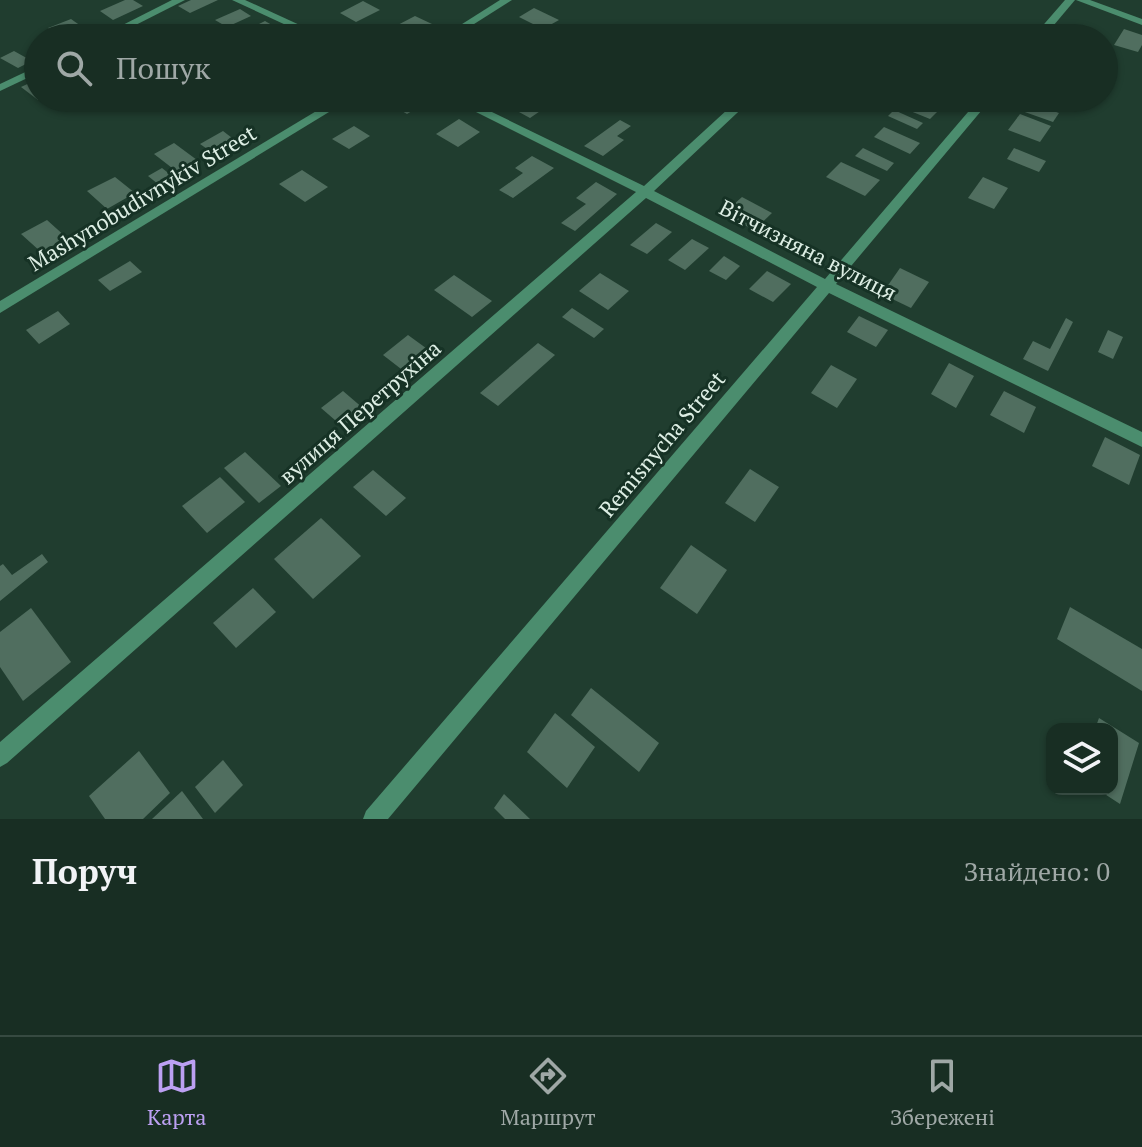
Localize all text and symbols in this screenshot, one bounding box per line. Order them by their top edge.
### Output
search box [24,24,1118,112]
icon: search [52,46,96,90]
text: Пошук [116,48,210,88]
street label: Mashynobudivnykiv Street [22,118,261,277]
street label: Вітчизняна вулиця [715,192,902,307]
street label: вулиця Перетрухіна [273,333,447,490]
street label: Remisnycha Street [592,365,731,523]
map controls [1046,723,1118,795]
button: layers [1046,723,1118,795]
text: Поруч [32,849,137,894]
text: Знайдено: 0 [964,854,1110,888]
tab: Карта [147,1054,206,1131]
tab: Маршрут [501,1054,596,1131]
tab: Збережені [890,1054,995,1131]

